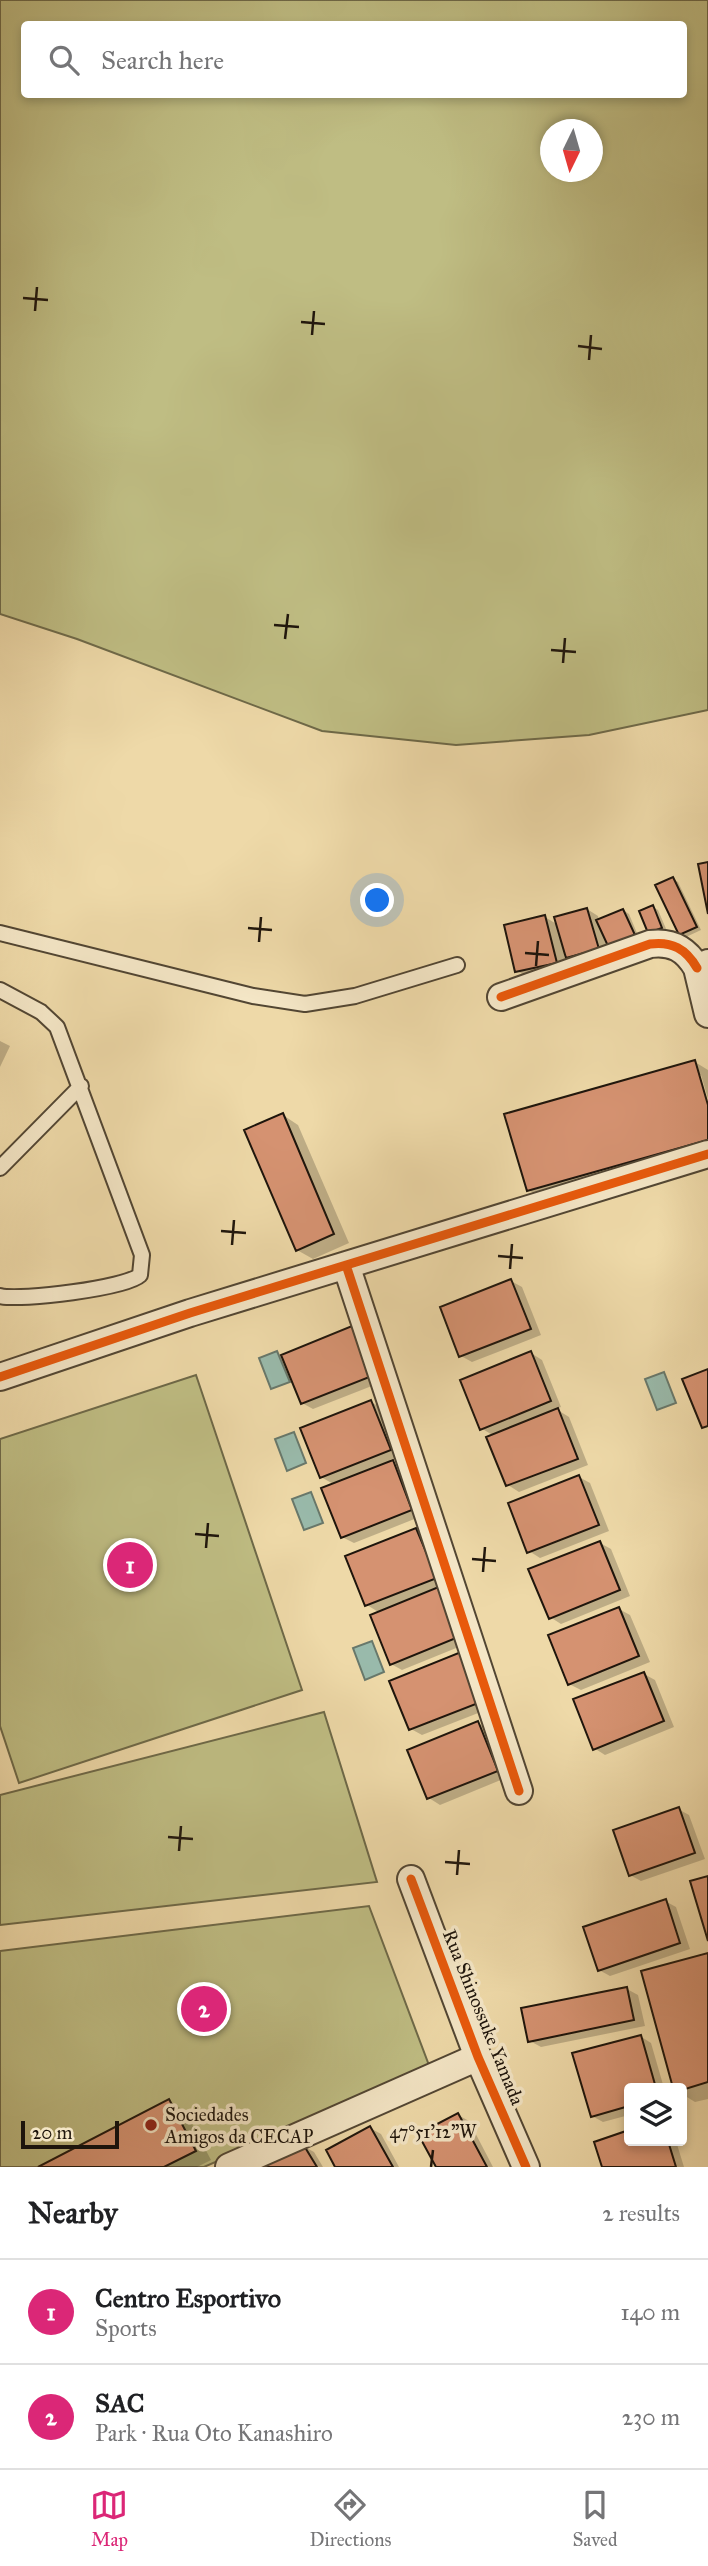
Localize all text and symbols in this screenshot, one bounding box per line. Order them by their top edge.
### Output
search box [21,21,687,98]
icon: search [45,41,83,79]
text: Search here [101,44,224,76]
north arrow [540,119,603,182]
your location [360,883,394,917]
pin: 1 [107,1539,153,1591]
street label: Rua Shinossuke Yamada [438,1926,530,2109]
pin: 2 [181,1983,227,2035]
map controls [624,2083,687,2146]
button: layers [624,2083,687,2146]
place label: Sociedades Amigos da CECAP [164,2103,314,2149]
marker: Sociedades Amigos da CECAP [143,2117,159,2133]
scale bar [21,2118,119,2150]
text: 20 m [32,2121,73,2144]
text: 47°51'12"W [390,2121,477,2143]
text: Nearby [28,2195,118,2231]
text: 2 results [602,2199,680,2227]
text: Centro Esportivo [95,2282,281,2314]
text: 1 [46,2298,56,2326]
text: 140 m [620,2298,680,2326]
text: Sports [95,2314,157,2342]
text: SAC [95,2387,145,2419]
text: 2 [45,2403,57,2431]
text: 230 m [622,2403,680,2431]
text: Park · Rua Oto Kanashiro [95,2419,333,2447]
tab: Map [90,2486,128,2551]
tab: Directions [309,2486,391,2551]
tab: Saved [572,2486,618,2551]

